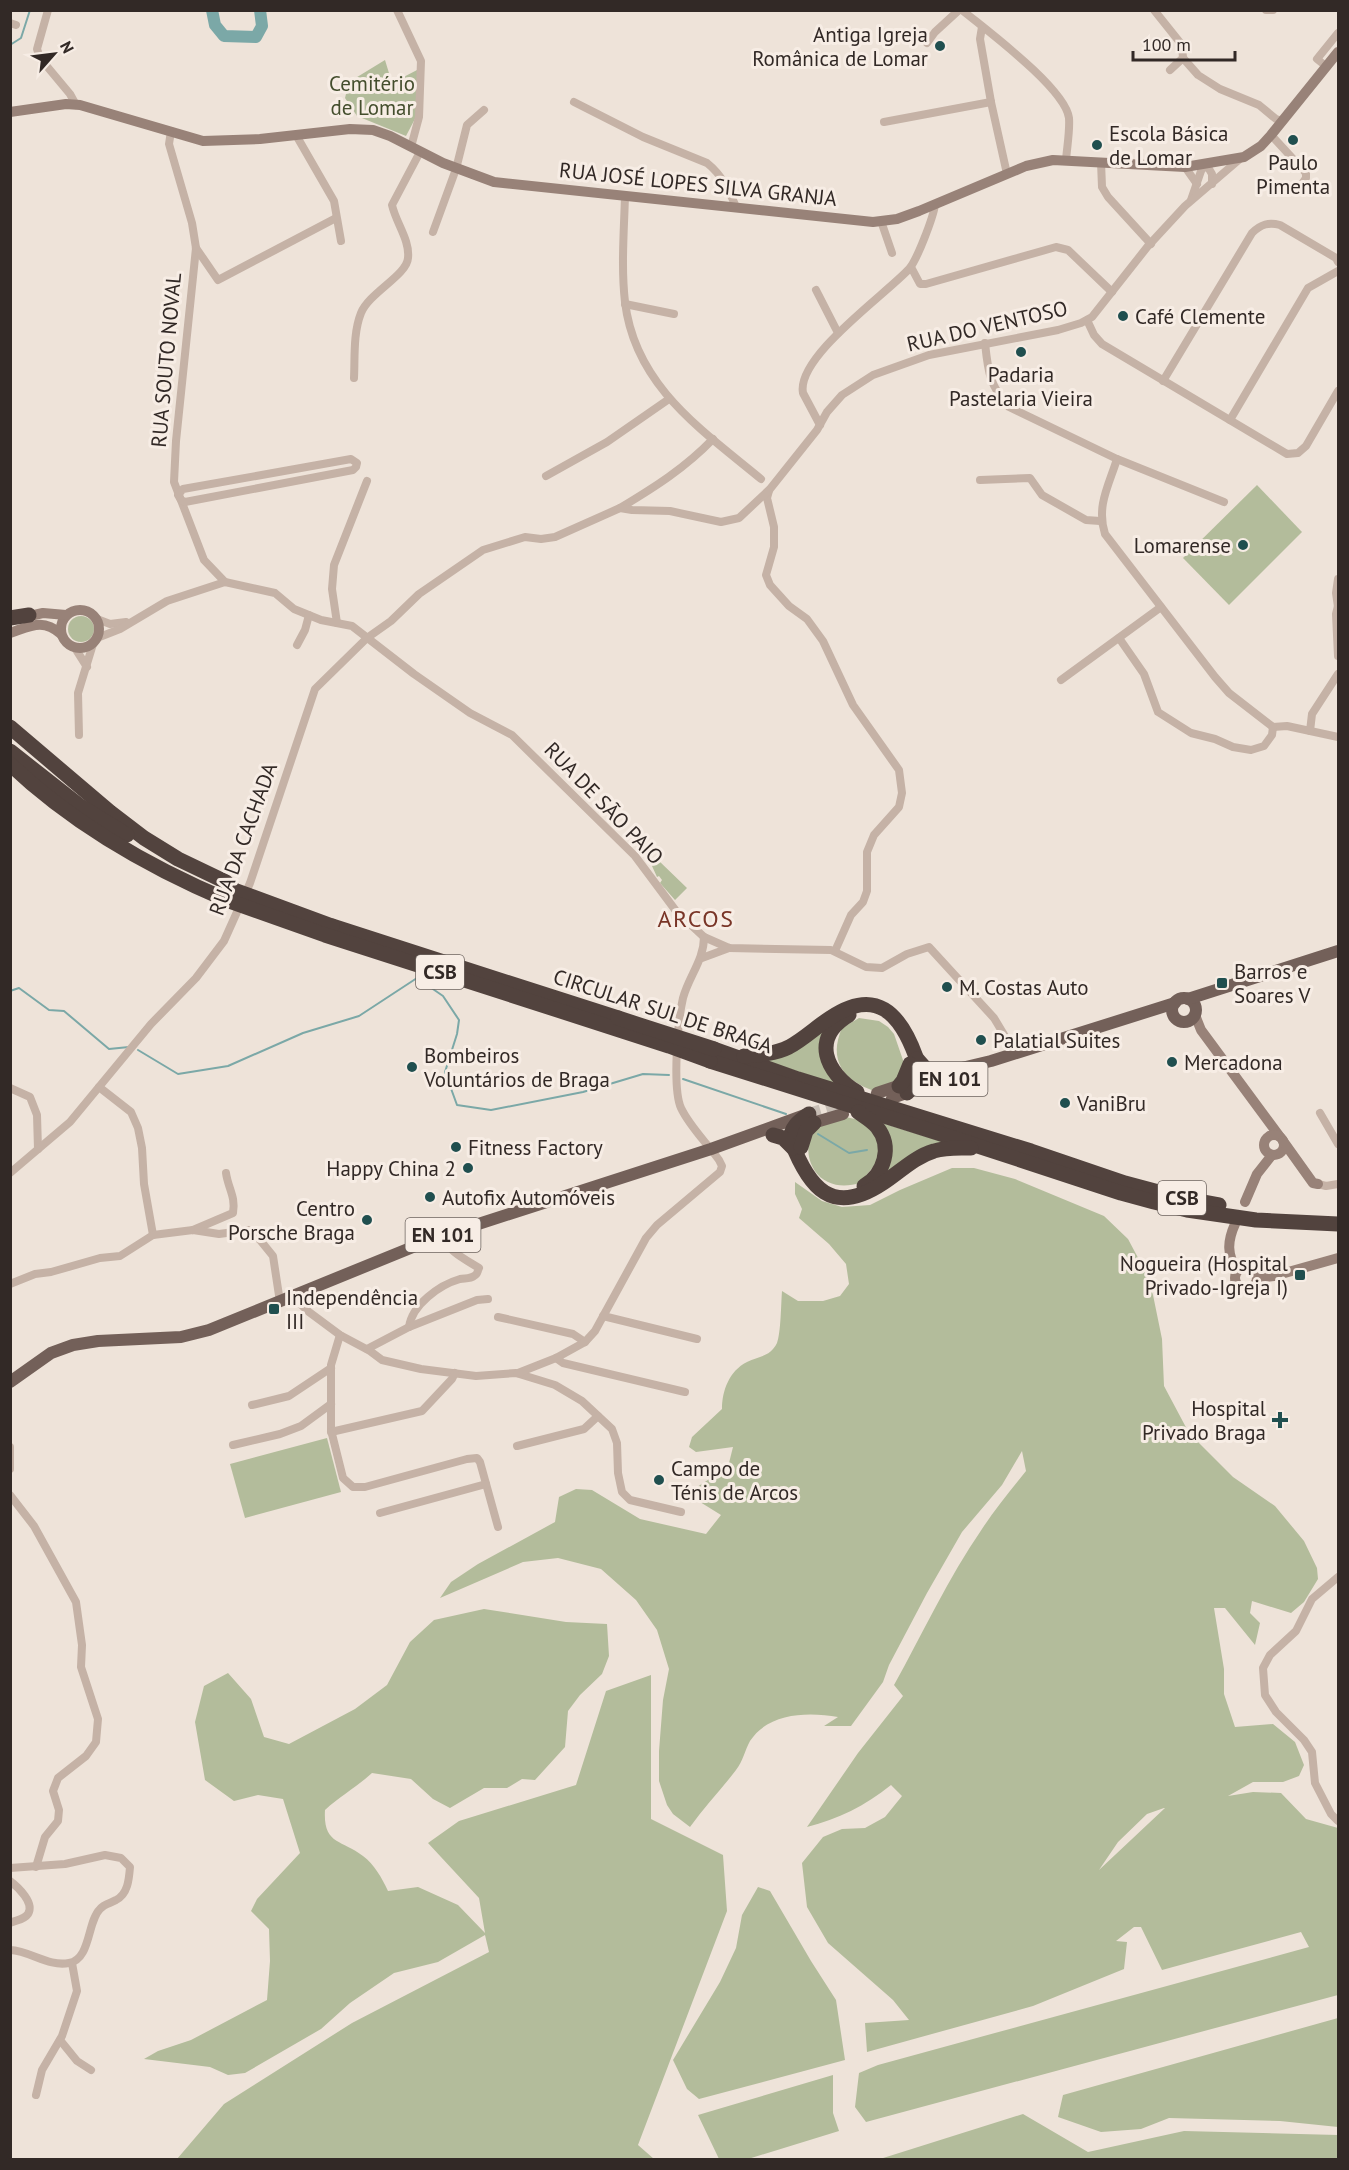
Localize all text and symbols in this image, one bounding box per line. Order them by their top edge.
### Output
place label: Antiga Igreja Românica de Lomar [752,21,928,72]
north arrow [24,24,84,84]
scale bar [1133,24,1235,62]
text: 100 m [1142,33,1191,56]
text: N [56,38,79,56]
marker: Antiga Igreja Românica de Lomar [933,39,947,53]
park label: Cemitério de Lomar [329,70,415,121]
place label: Escola Básica de Lomar [1109,120,1229,171]
marker: Paulo Pimenta [1286,133,1300,147]
marker: Escola Básica de Lomar [1090,138,1104,152]
place label: Paulo Pimenta [1256,149,1330,200]
street label: RUA JOSÉ LOPES SILVA GRANJA [558,156,839,212]
street label: RUA SOUTO NOVAL [145,271,187,448]
street label: RUA DO VENTOSO [904,294,1070,358]
place label: Café Clemente [1135,303,1265,330]
marker: Café Clemente [1116,309,1130,323]
marker: Padaria Pastelaria Vieira [1014,345,1028,359]
place label: Padaria Pastelaria Vieira [949,361,1093,412]
place label: Lomarense [1134,532,1231,559]
marker: Lomarense [1236,538,1250,552]
street label: RUA DE SÃO PAIO [539,736,669,870]
street label: RUA DA CACHADA [203,758,283,919]
district label: ARCOS [657,903,735,934]
road number: CSB [416,955,464,989]
place label: Barros e Soares V [1234,958,1310,1009]
street label: CIRCULAR SUL DE BRAGA [550,963,777,1059]
place label: M. Costas Auto [959,974,1089,1001]
marker: Barros e Soares V [1215,976,1229,990]
marker: M. Costas Auto [940,980,954,994]
place label: Palatial Suites [993,1027,1120,1054]
marker: Palatial Suites [974,1033,988,1047]
place label: Bombeiros Voluntários de Braga [423,1042,610,1093]
place label: Mercadona [1184,1049,1283,1076]
marker: Mercadona [1165,1055,1179,1069]
marker: Bombeiros Voluntários de Braga [405,1060,419,1074]
road number: EN 101 [912,1062,988,1096]
place label: VaniBru [1076,1090,1146,1117]
marker: VaniBru [1058,1096,1072,1110]
place label: Fitness Factory [468,1134,603,1161]
marker: Fitness Factory [449,1140,463,1154]
place label: Happy China 2 [326,1155,456,1182]
marker: Happy China 2 [461,1161,475,1175]
road number: CSB [1158,1181,1206,1215]
place label: Autofix Automóveis [442,1184,615,1211]
marker: Autofix Automóveis [423,1190,437,1204]
place label: Centro Porsche Braga [228,1195,355,1246]
marker: Centro Porsche Braga [360,1213,374,1227]
road number: EN 101 [406,1218,480,1252]
place label: Nogueira (Hospital Privado-Igreja I) [1120,1250,1288,1301]
marker: Nogueira (Hospital Privado-Igreja I) [1293,1268,1307,1282]
place label: Independência III [286,1284,418,1335]
marker: Independência III [267,1302,281,1316]
place label: Hospital Privado Braga [1142,1395,1266,1446]
marker: Hospital Privado Braga [1271,1411,1289,1429]
place label: Campo de Ténis de Arcos [671,1455,798,1506]
marker: Campo de Ténis de Arcos [652,1473,666,1487]

